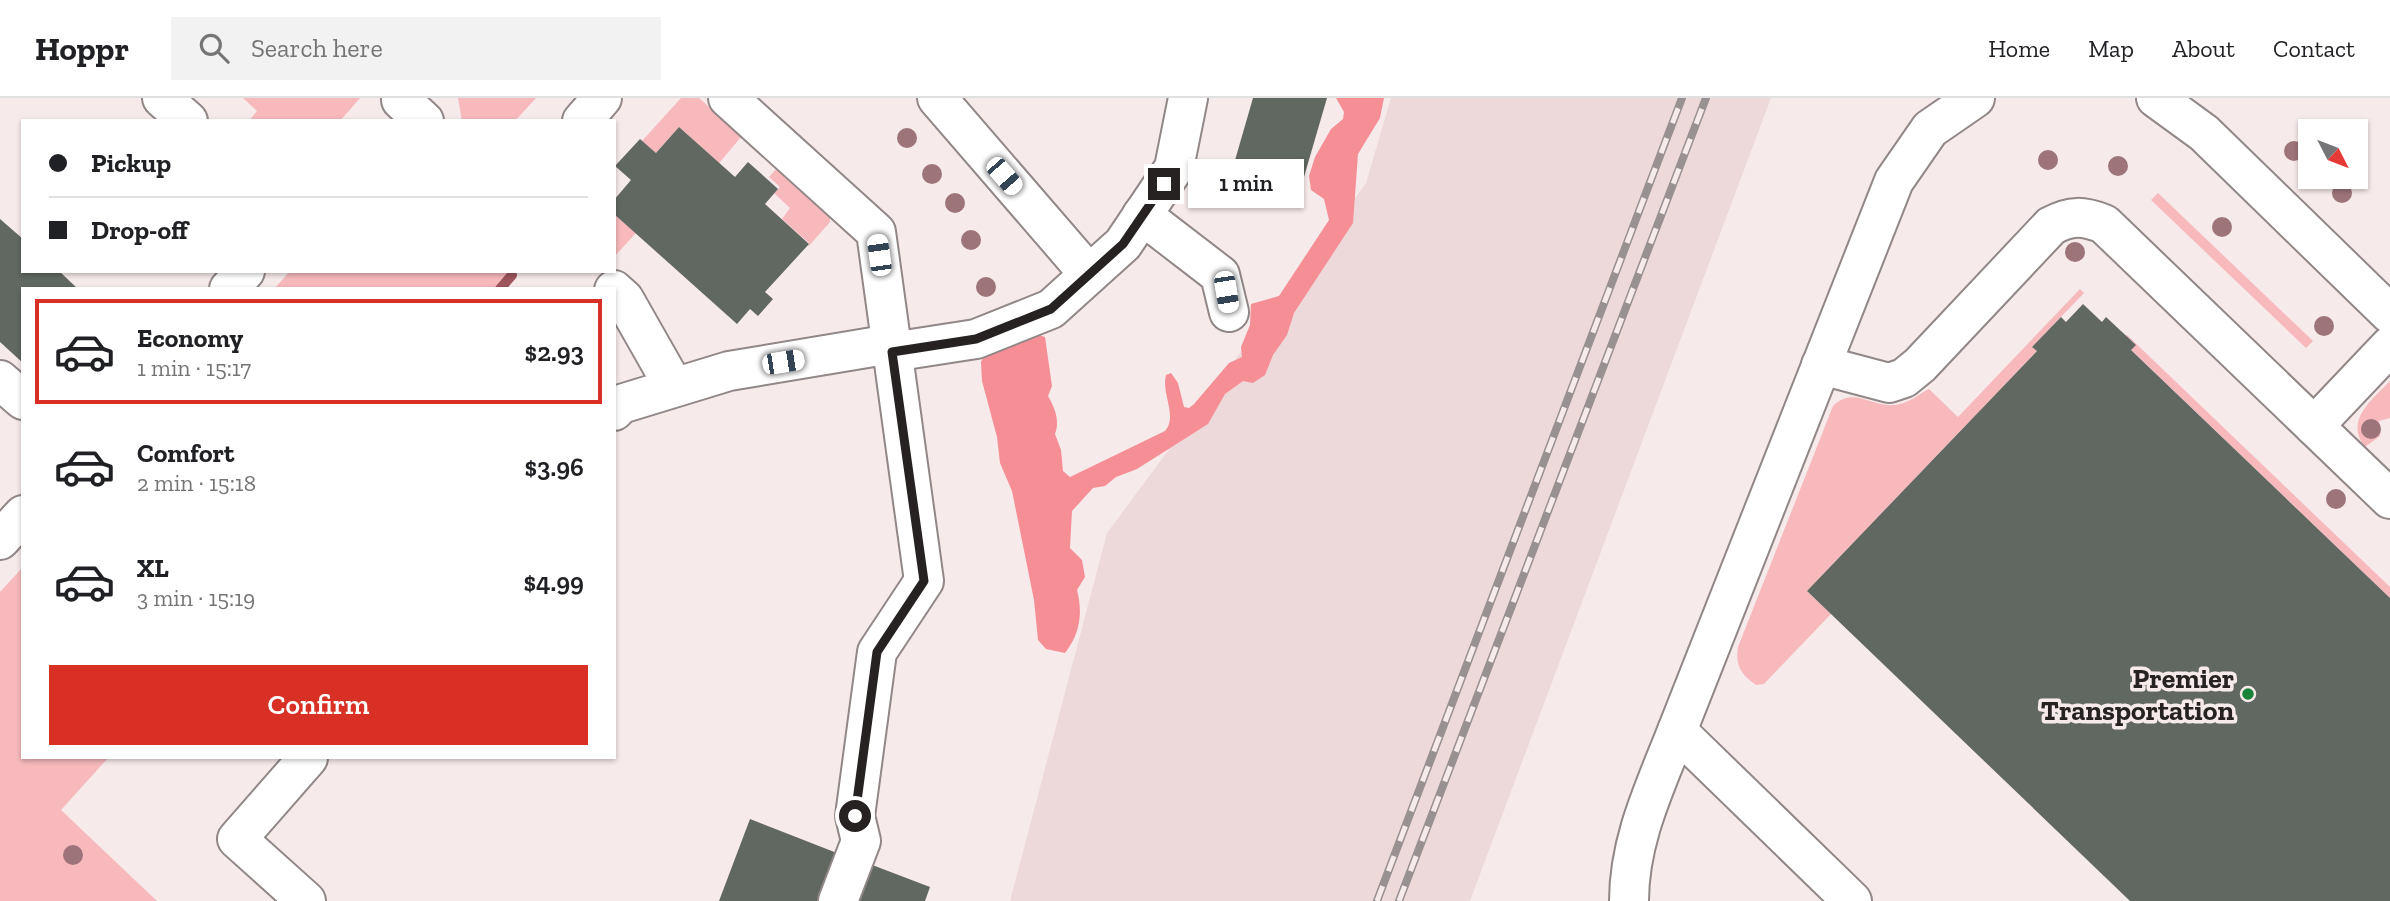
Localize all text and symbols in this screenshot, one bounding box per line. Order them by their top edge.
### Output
search box [171,17,661,80]
text: Hoppr [35,29,129,68]
icon: search [195,29,233,67]
text: Search here [251,32,383,64]
text: Home [1988,34,2050,63]
text: Map [2088,34,2134,63]
text: About [2172,34,2235,63]
text: Contact [2273,34,2355,63]
north arrow [2298,119,2368,189]
map controls [2298,119,2368,189]
text: Pickup [91,147,171,179]
car [983,153,1026,199]
callout: 1 min [1188,160,1304,208]
route end [1148,168,1180,200]
text: 1 min [1219,169,1273,197]
text: Drop-off [91,214,188,246]
car [866,233,893,277]
car [1213,270,1240,314]
icon: car [53,320,116,383]
text: Economy [137,322,243,354]
text: $2.93 [525,336,584,368]
car [761,348,806,376]
text: 1 min · 15:17 [137,354,251,382]
icon: car [53,435,116,498]
text: Comfort [137,437,234,469]
text: $3.96 [524,451,584,483]
text: 2 min · 15:18 [137,469,256,497]
icon: car [53,550,116,613]
text: XL [137,552,169,584]
text: $4.99 [523,566,584,598]
text: 3 min · 15:19 [137,584,255,612]
place label: Premier Transportation [2041,662,2234,727]
button: Confirm [49,665,588,745]
marker: Premier Transportation [2240,686,2256,702]
route start [839,800,871,832]

